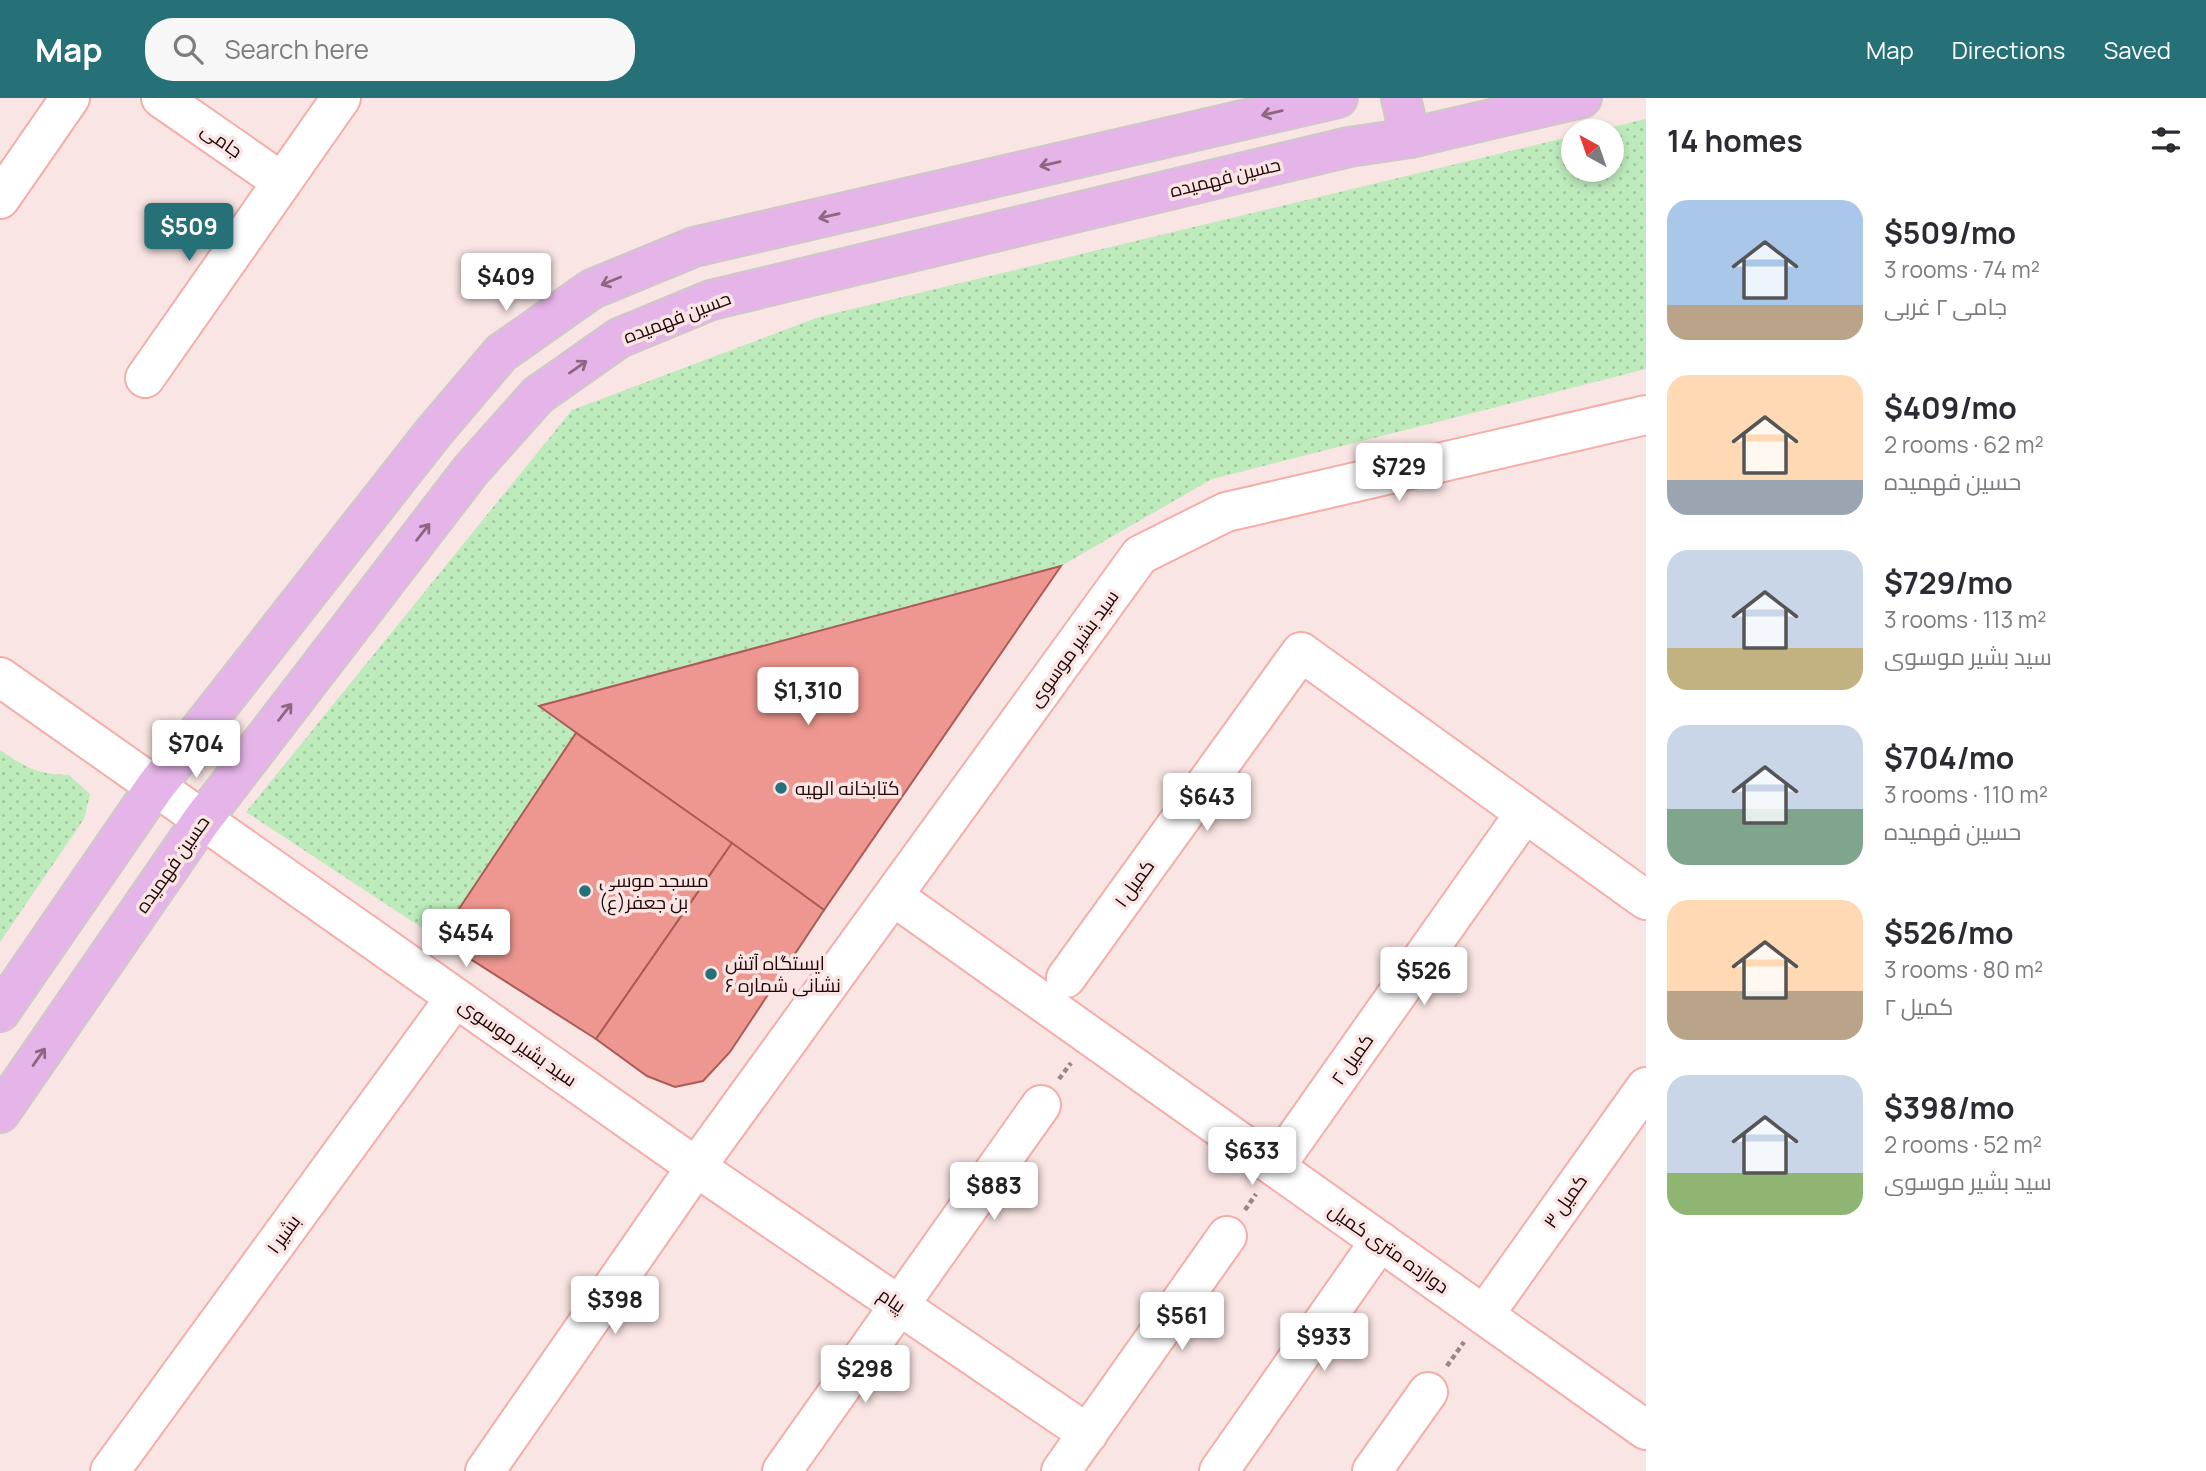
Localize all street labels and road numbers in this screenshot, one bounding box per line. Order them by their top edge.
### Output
street label: جامی [196,116,248,164]
street label: حسین فهمیده [1167,151,1283,203]
street label: حسین فهمیده [619,285,735,349]
street label: سید بشیر موسوی [1022,584,1124,712]
street label: حسین فهمیده [129,810,215,918]
street label: کمیل ۱ [1108,854,1160,912]
street label: سید بشیر موسوی [454,992,582,1092]
street label: کمیل ۲ [1325,1028,1379,1090]
street label: کمیل ۳ [1537,1169,1593,1233]
street label: دوازده متری کمیل [1324,1197,1454,1299]
street label: بشیر ۱ [260,1209,306,1259]
street label: پیام [872,1281,911,1319]

